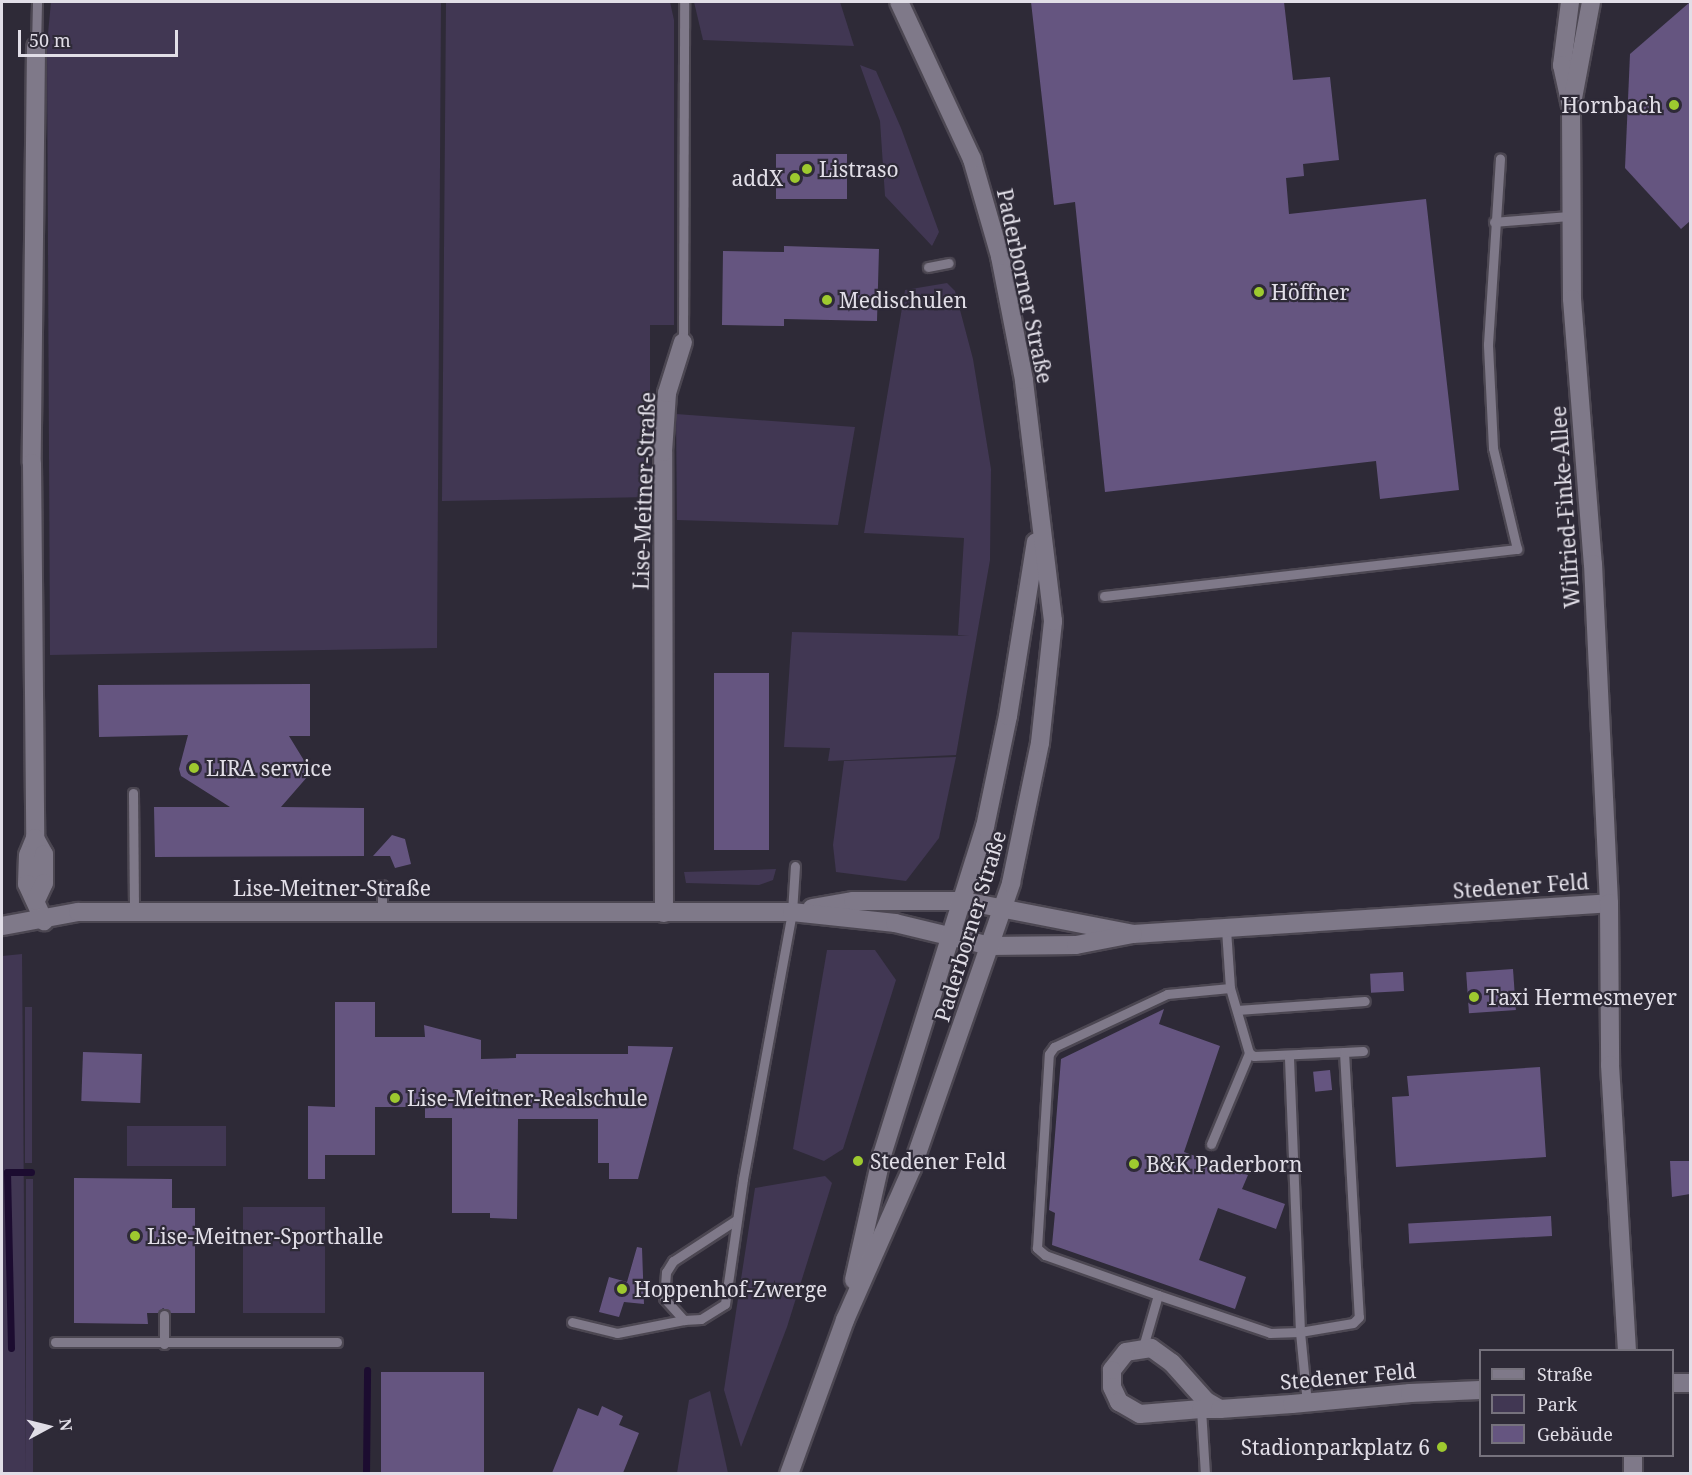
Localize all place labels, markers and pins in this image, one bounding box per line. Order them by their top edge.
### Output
place label: Hornbach [1561,92,1662,118]
marker: Hornbach [1667,98,1681,112]
place label: Listraso [819,156,899,182]
marker: Listraso [800,162,814,176]
place label: addX [732,165,783,191]
marker: addX [788,171,802,185]
place label: Höffner [1271,279,1349,305]
marker: Höffner [1252,285,1266,299]
place label: Medischulen [839,287,967,313]
marker: Medischulen [820,293,834,307]
place label: LIRA service [206,755,332,781]
marker: LIRA service [187,761,201,775]
place label: Taxi Hermesmeyer [1486,984,1677,1010]
marker: Taxi Hermesmeyer [1467,990,1481,1004]
place label: Lise-Meitner-Realschule [407,1085,648,1111]
marker: Lise-Meitner-Realschule [388,1091,402,1105]
place label: Stedener Feld [870,1148,1006,1174]
place label: B&K Paderborn [1146,1151,1302,1177]
marker: Stedener Feld [851,1154,865,1168]
marker: B&K Paderborn [1127,1157,1141,1171]
place label: Lise-Meitner-Sporthalle [147,1223,383,1249]
marker: Lise-Meitner-Sporthalle [128,1229,142,1243]
place label: Hoppenhof-Zwerge [634,1276,827,1302]
marker: Hoppenhof-Zwerge [615,1282,629,1296]
place label: Stadionparkplatz 6 [1241,1434,1430,1460]
marker: Stadionparkplatz 6 [1435,1440,1449,1454]

